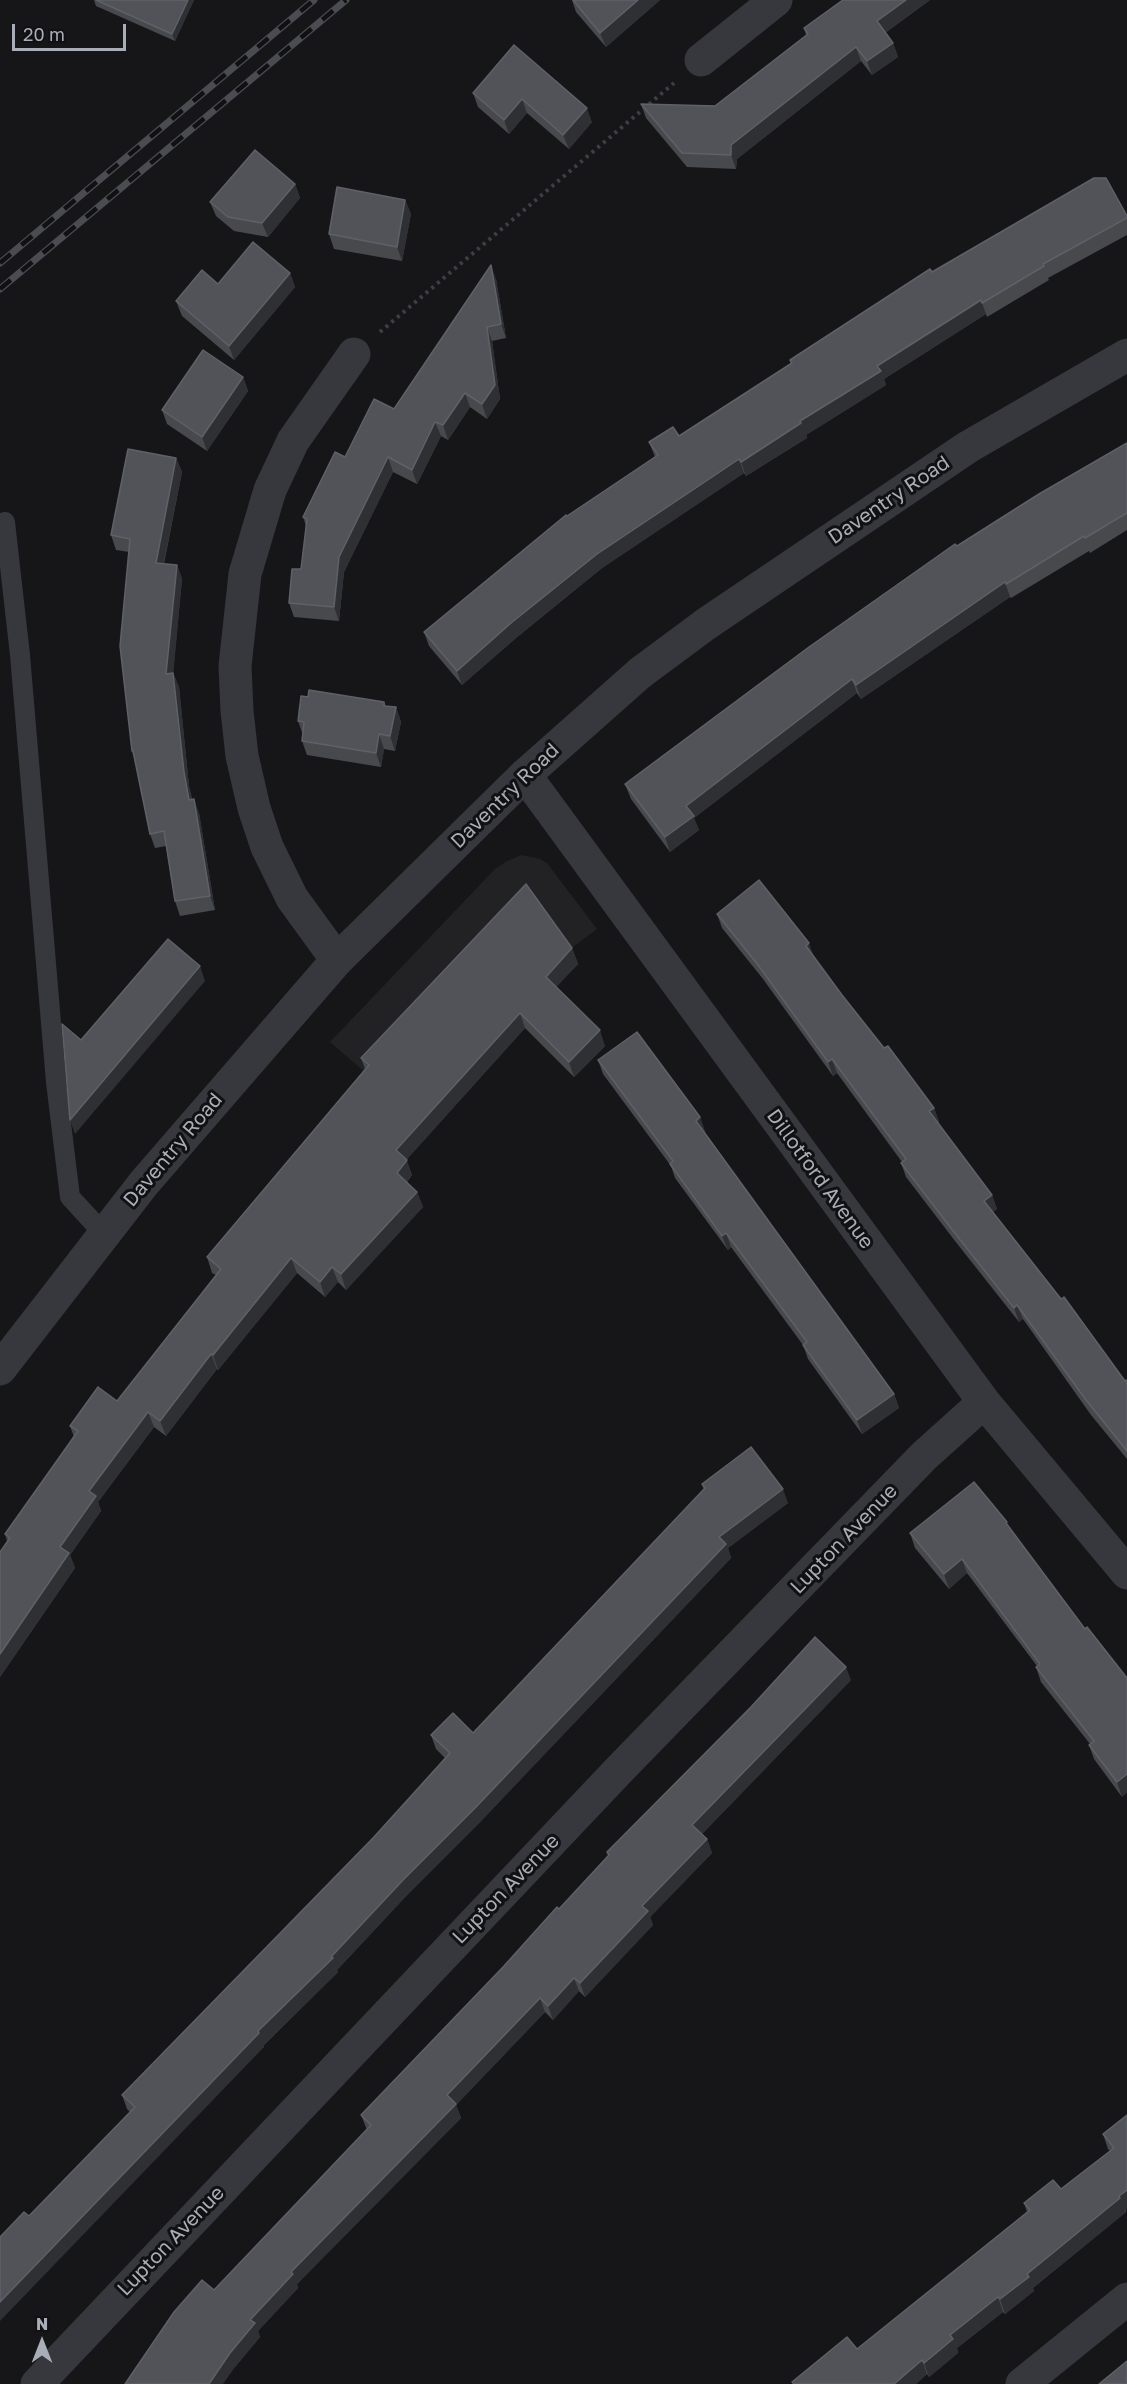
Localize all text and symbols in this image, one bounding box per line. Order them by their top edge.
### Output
scale bar [15,12,129,50]
text: 20 m [23,23,65,45]
street label: Daventry Road [824,451,954,549]
street label: Daventry Road [446,738,564,854]
street label: Daventry Road [118,1088,228,1212]
street label: Dillotford Avenue [761,1105,879,1253]
street label: Lupton Avenue [786,1479,902,1599]
street label: Lupton Avenue [448,1829,564,1949]
street label: Lupton Avenue [113,2181,229,2301]
north arrow [12,2312,72,2372]
text: N [36,2314,48,2334]

